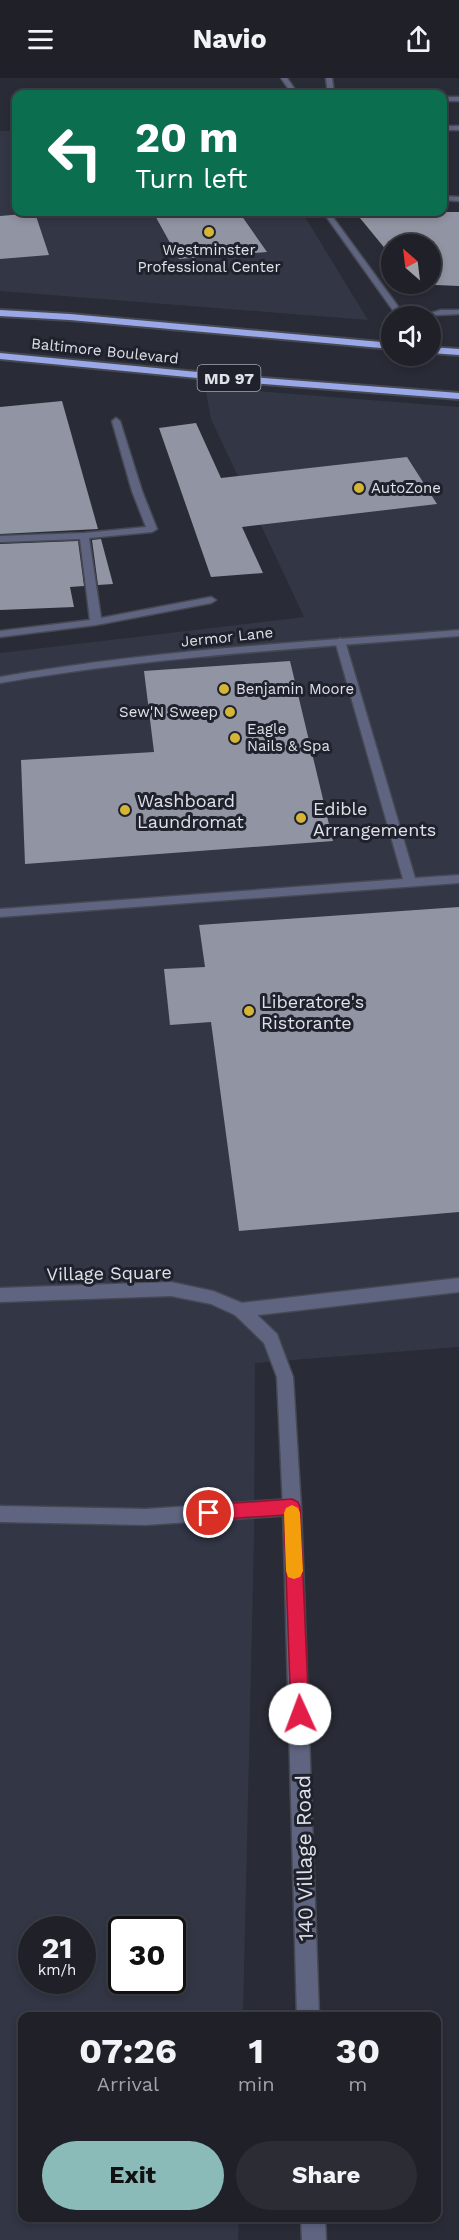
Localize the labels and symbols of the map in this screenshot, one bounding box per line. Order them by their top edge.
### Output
marker: Westminster Professional Center [202,225,216,239]
north arrow [381,234,441,294]
place label: Westminster Professional Center [137,241,281,276]
street label: Baltimore Boulevard [30,334,180,368]
road number: MD 97 [198,365,260,391]
place label: AutoZone [371,479,441,497]
marker: AutoZone [352,481,366,495]
street label: Jermor Lane [180,623,274,651]
place label: Benjamin Moore [236,680,354,698]
marker: Benjamin Moore [217,682,231,696]
place label: Sew'N Sweep [119,703,218,721]
marker: Sew'N Sweep [223,705,237,719]
place label: Eagle Nails & Spa [247,720,330,755]
marker: Eagle Nails & Spa [228,731,242,745]
place label: Washboard Laundromat [137,790,244,832]
place label: Edible Arrangements [313,798,436,840]
marker: Washboard Laundromat [118,803,132,817]
marker: Edible Arrangements [294,811,308,825]
place label: Liberatore's Ristorante [261,991,364,1033]
marker: Liberatore's Ristorante [242,1004,256,1018]
street label: Village Square [46,1261,172,1285]
pin [183,1487,234,1538]
position arrow [268,1682,332,1746]
street label: 140 Village Road [290,1775,318,1941]
speed limit sign: 30 [108,1916,186,1994]

